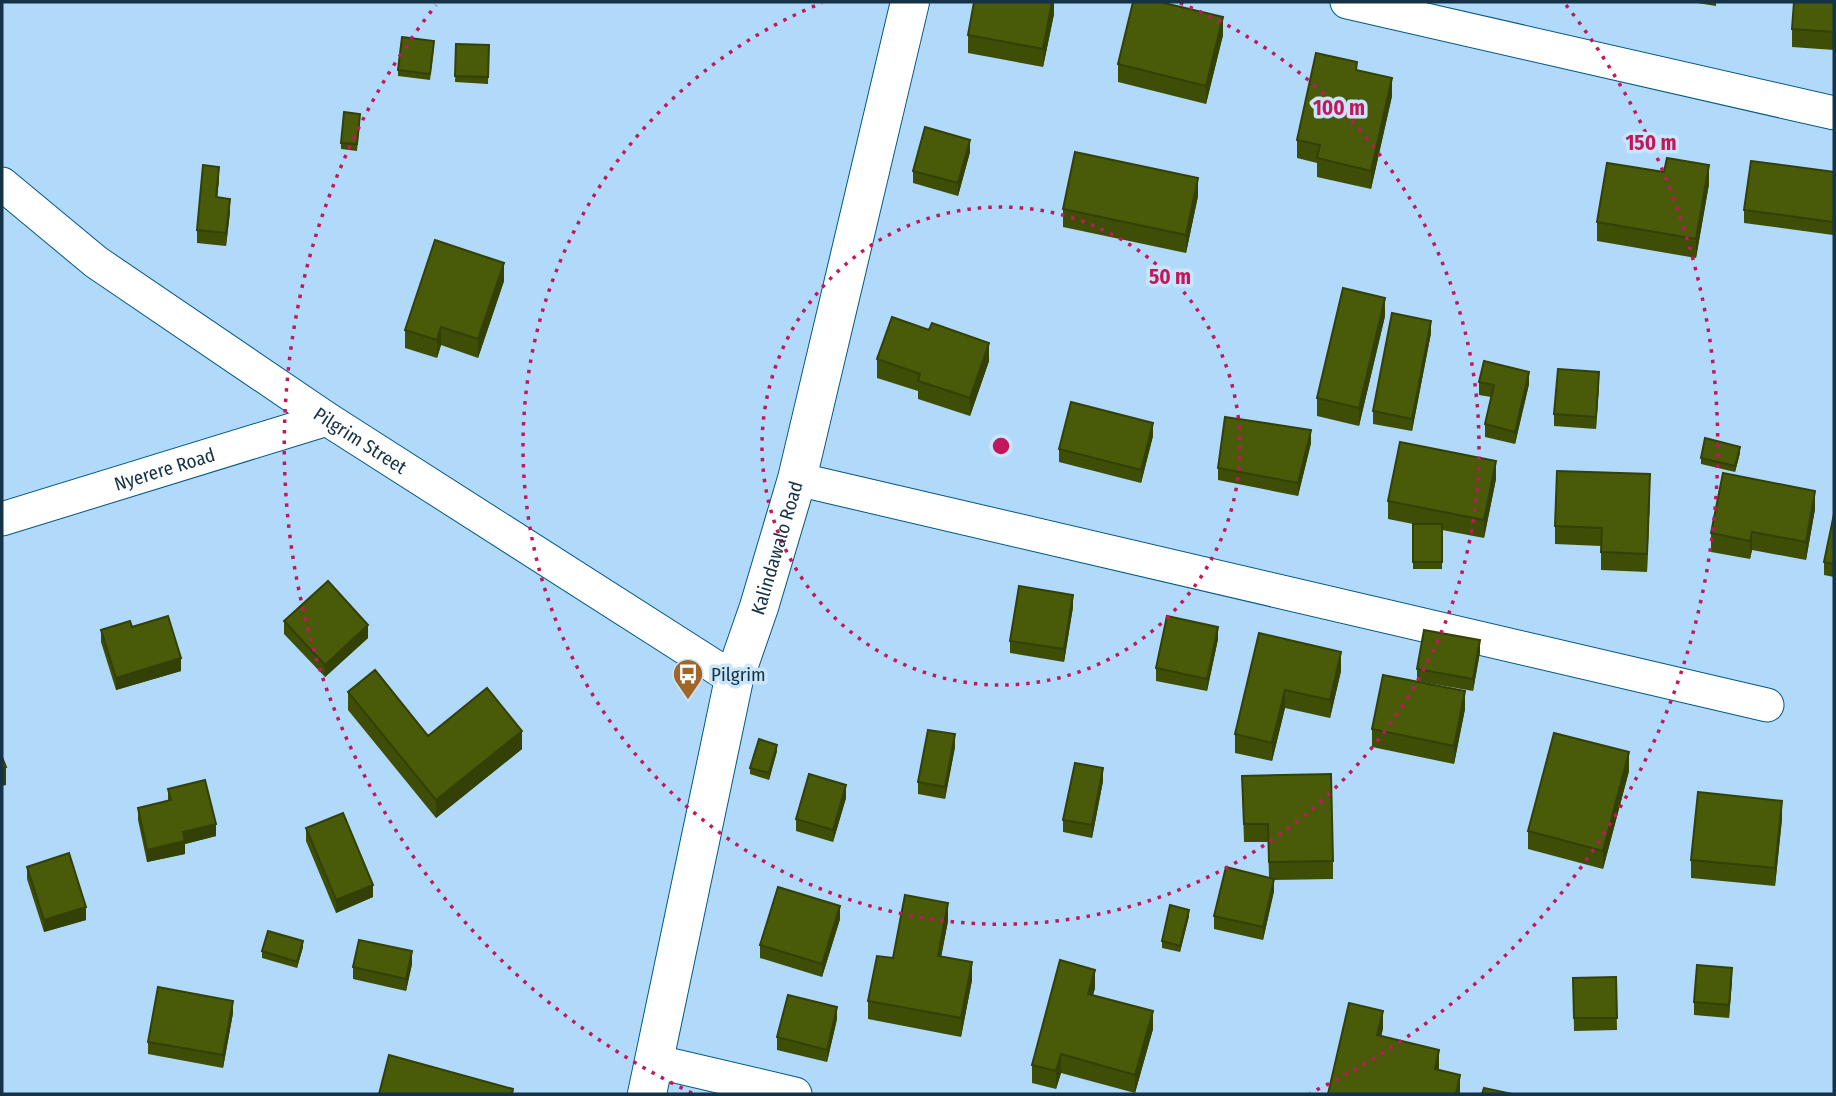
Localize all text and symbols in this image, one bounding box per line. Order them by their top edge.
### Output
text: 100 m [1313,95,1365,121]
text: 150 m [1625,130,1677,156]
text: 50 m [1149,264,1191,290]
street label: Pilgrim Street [309,402,412,479]
centre of rings [989,434,1013,458]
street label: Nyerere Road [111,443,218,495]
street label: Kalindawalo Road [746,478,807,618]
bus stop icon: Pilgrim [671,657,705,701]
place label: Pilgrim [711,663,766,686]

